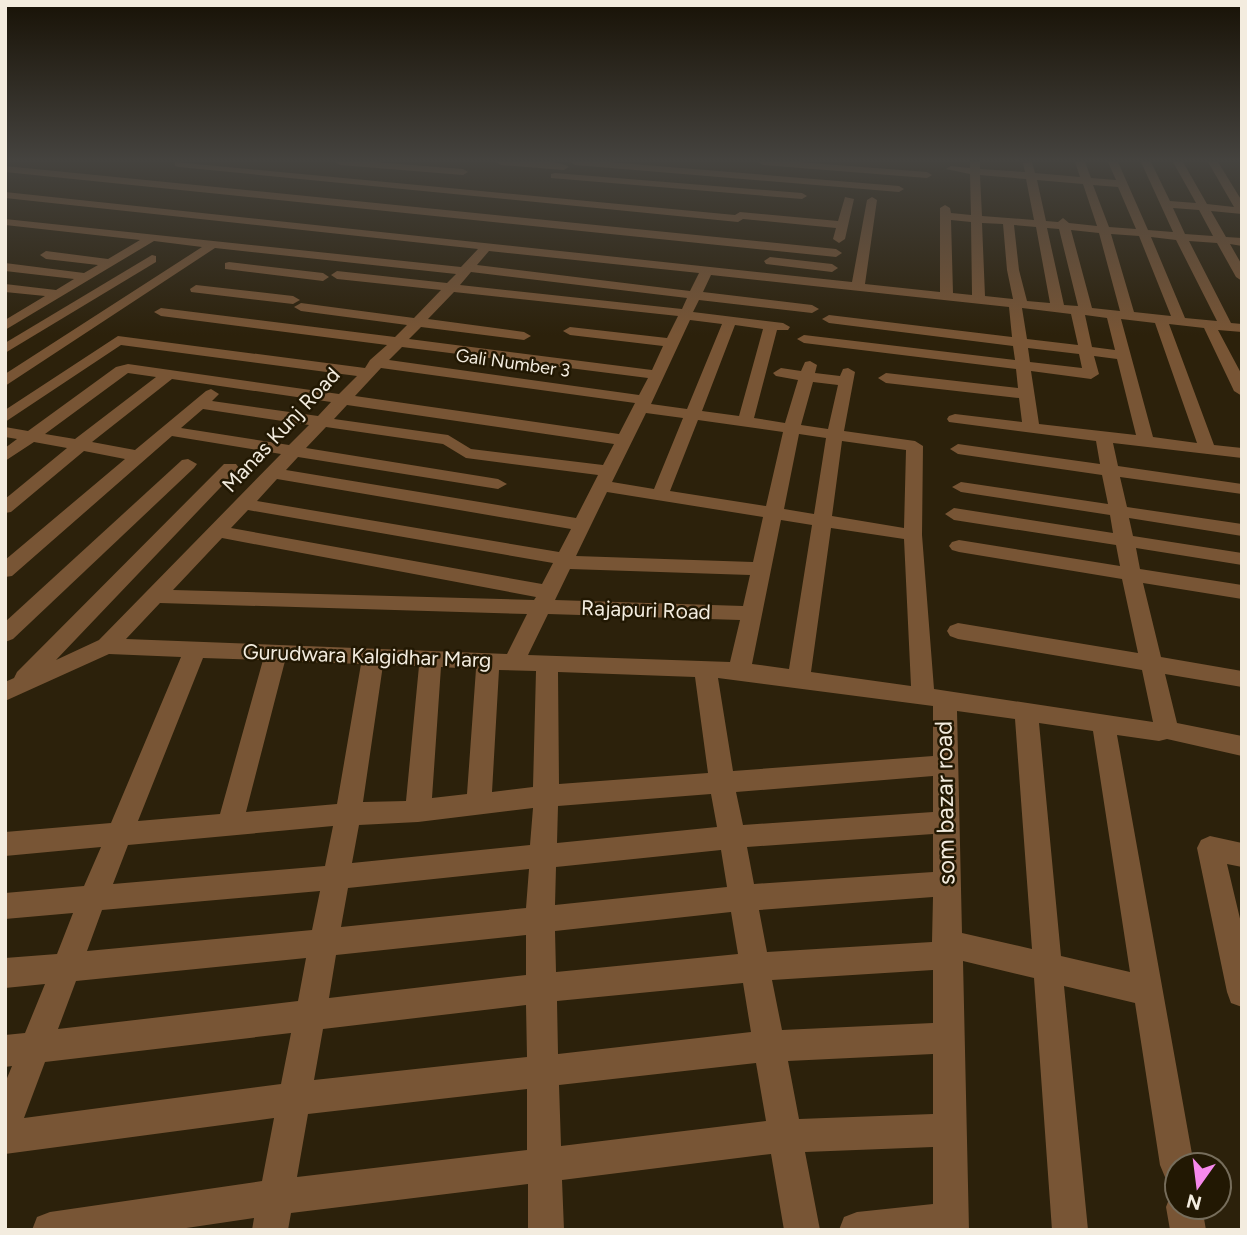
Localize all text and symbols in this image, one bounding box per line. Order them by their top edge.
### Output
street label: Gali Number 3 [454,344,572,382]
street label: Manas Kunj Road [217,362,345,497]
street label: Rajapuri Road [581,595,711,624]
street label: Gurudwara Kalgidhar Marg [242,639,492,672]
street label: som bazar road [929,721,960,885]
north arrow [1163,1151,1233,1221]
text: N [1184,1189,1204,1215]

